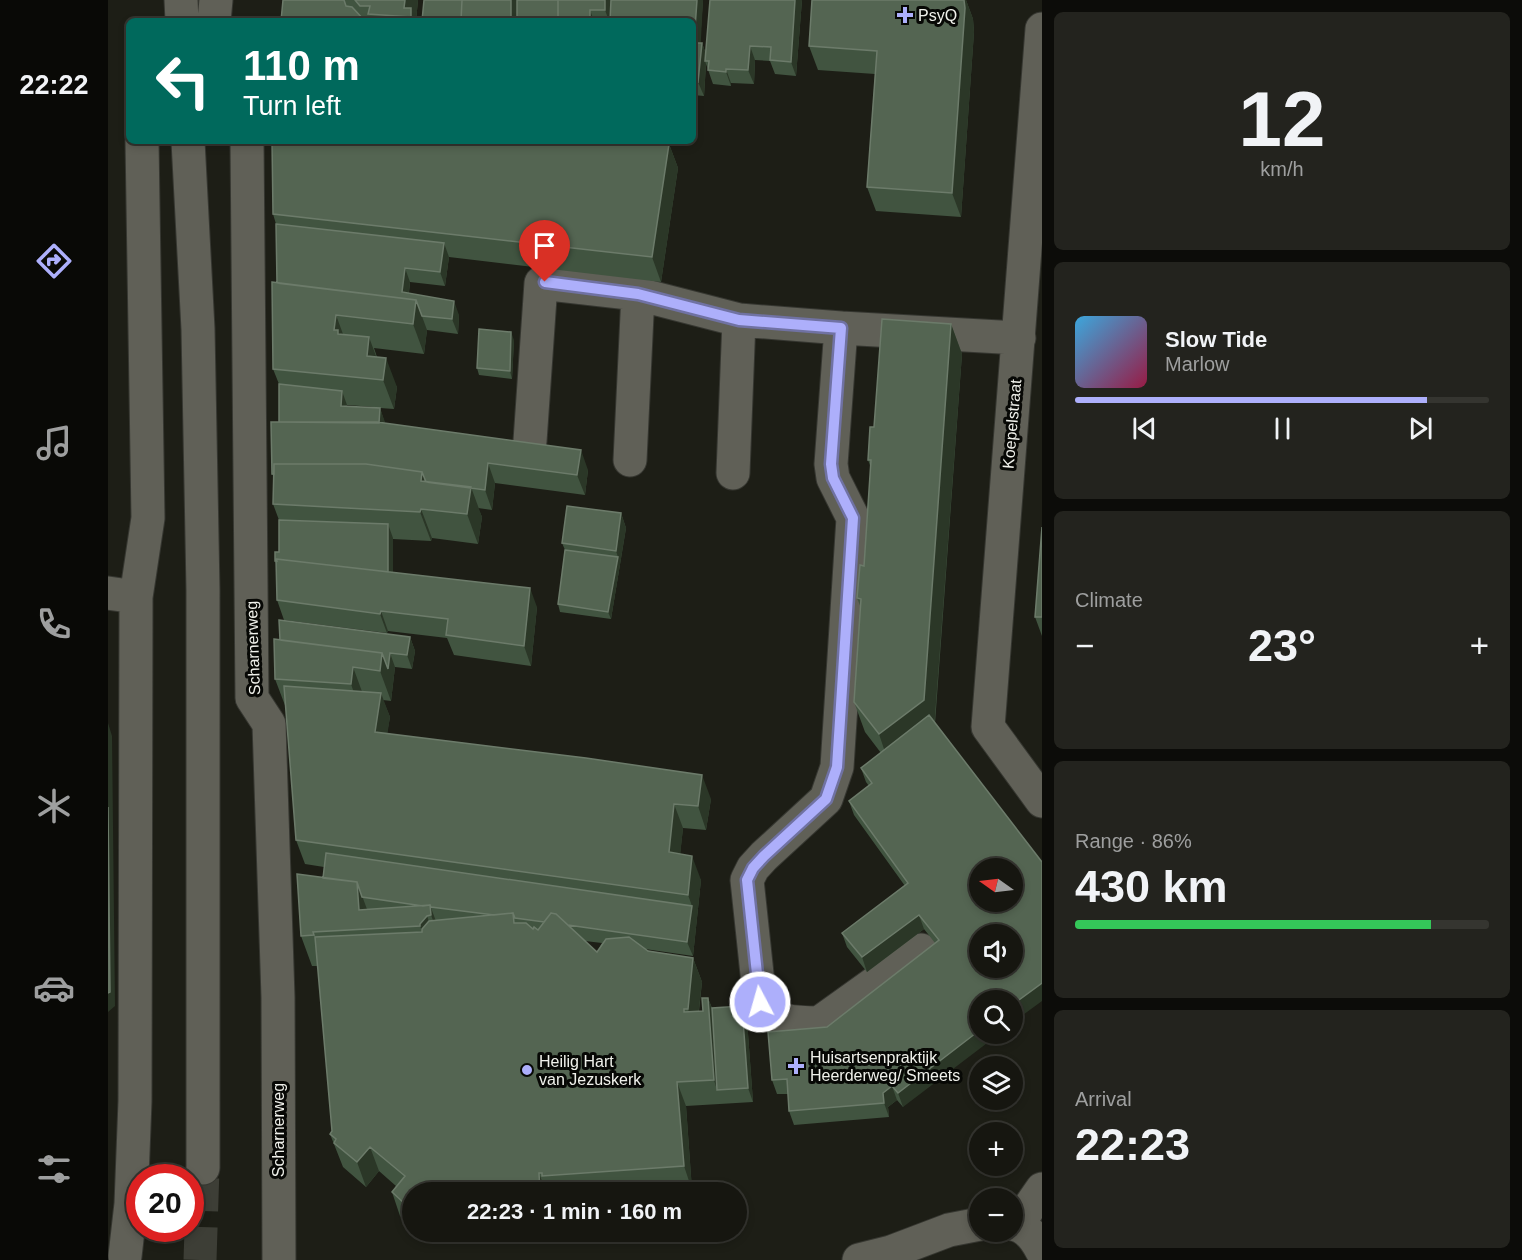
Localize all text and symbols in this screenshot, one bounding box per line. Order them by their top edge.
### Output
marker: PsyQ [896,6,914,24]
place label: PsyQ [918,7,957,24]
icon: left [144,42,222,120]
text: 110 m [243,42,360,89]
text: 22:22 [19,70,89,100]
text: 12 [1239,75,1325,163]
text: Turn left [243,91,341,121]
text: km/h [1260,158,1304,180]
pin [519,220,570,282]
icon: arrive [528,229,561,262]
icon: directions [33,240,75,282]
text: Slow Tide [1165,327,1267,352]
text: Marlow [1165,353,1229,375]
street label: Koepelstraat [1000,378,1024,469]
icon: previous [1128,412,1161,445]
icon: pause [1266,412,1299,445]
icon: next [1404,412,1437,445]
icon: music [33,422,75,464]
text: Climate [1075,589,1143,611]
street label: Scharnerweg [243,601,263,695]
icon: phone [33,603,75,645]
text: 23° [1248,620,1316,671]
text: − [1075,627,1094,664]
text: + [1470,627,1489,664]
icon: climate [33,785,75,827]
text: Range · 86% [1075,830,1192,852]
north arrow [969,858,1023,912]
map controls [969,858,1023,1242]
text: 430 km [1075,861,1228,912]
button: sound [969,924,1023,978]
icon: car [33,967,75,1009]
position arrow [728,970,792,1034]
button: search [969,990,1023,1044]
place label: Huisartsenpraktijk Heerderweg/ Smeets [810,1049,960,1084]
place label: Heilig Hart van Jezuskerk [539,1053,642,1088]
button: layers [969,1056,1023,1110]
marker: Huisartsenpraktijk Heerderweg/ Smeets [787,1057,805,1075]
marker: Heilig Hart van Jezuskerk [520,1063,534,1077]
street label: Scharnerweg [270,1083,287,1177]
text: Arrival [1075,1088,1132,1110]
text: 22:23 [1075,1119,1190,1170]
button: + [969,1122,1023,1176]
icon: filters [33,1148,75,1190]
speed limit sign: 20 [126,1164,204,1242]
button: − [969,1188,1023,1242]
text: 22:23 · 1 min · 160 m [467,1199,682,1224]

